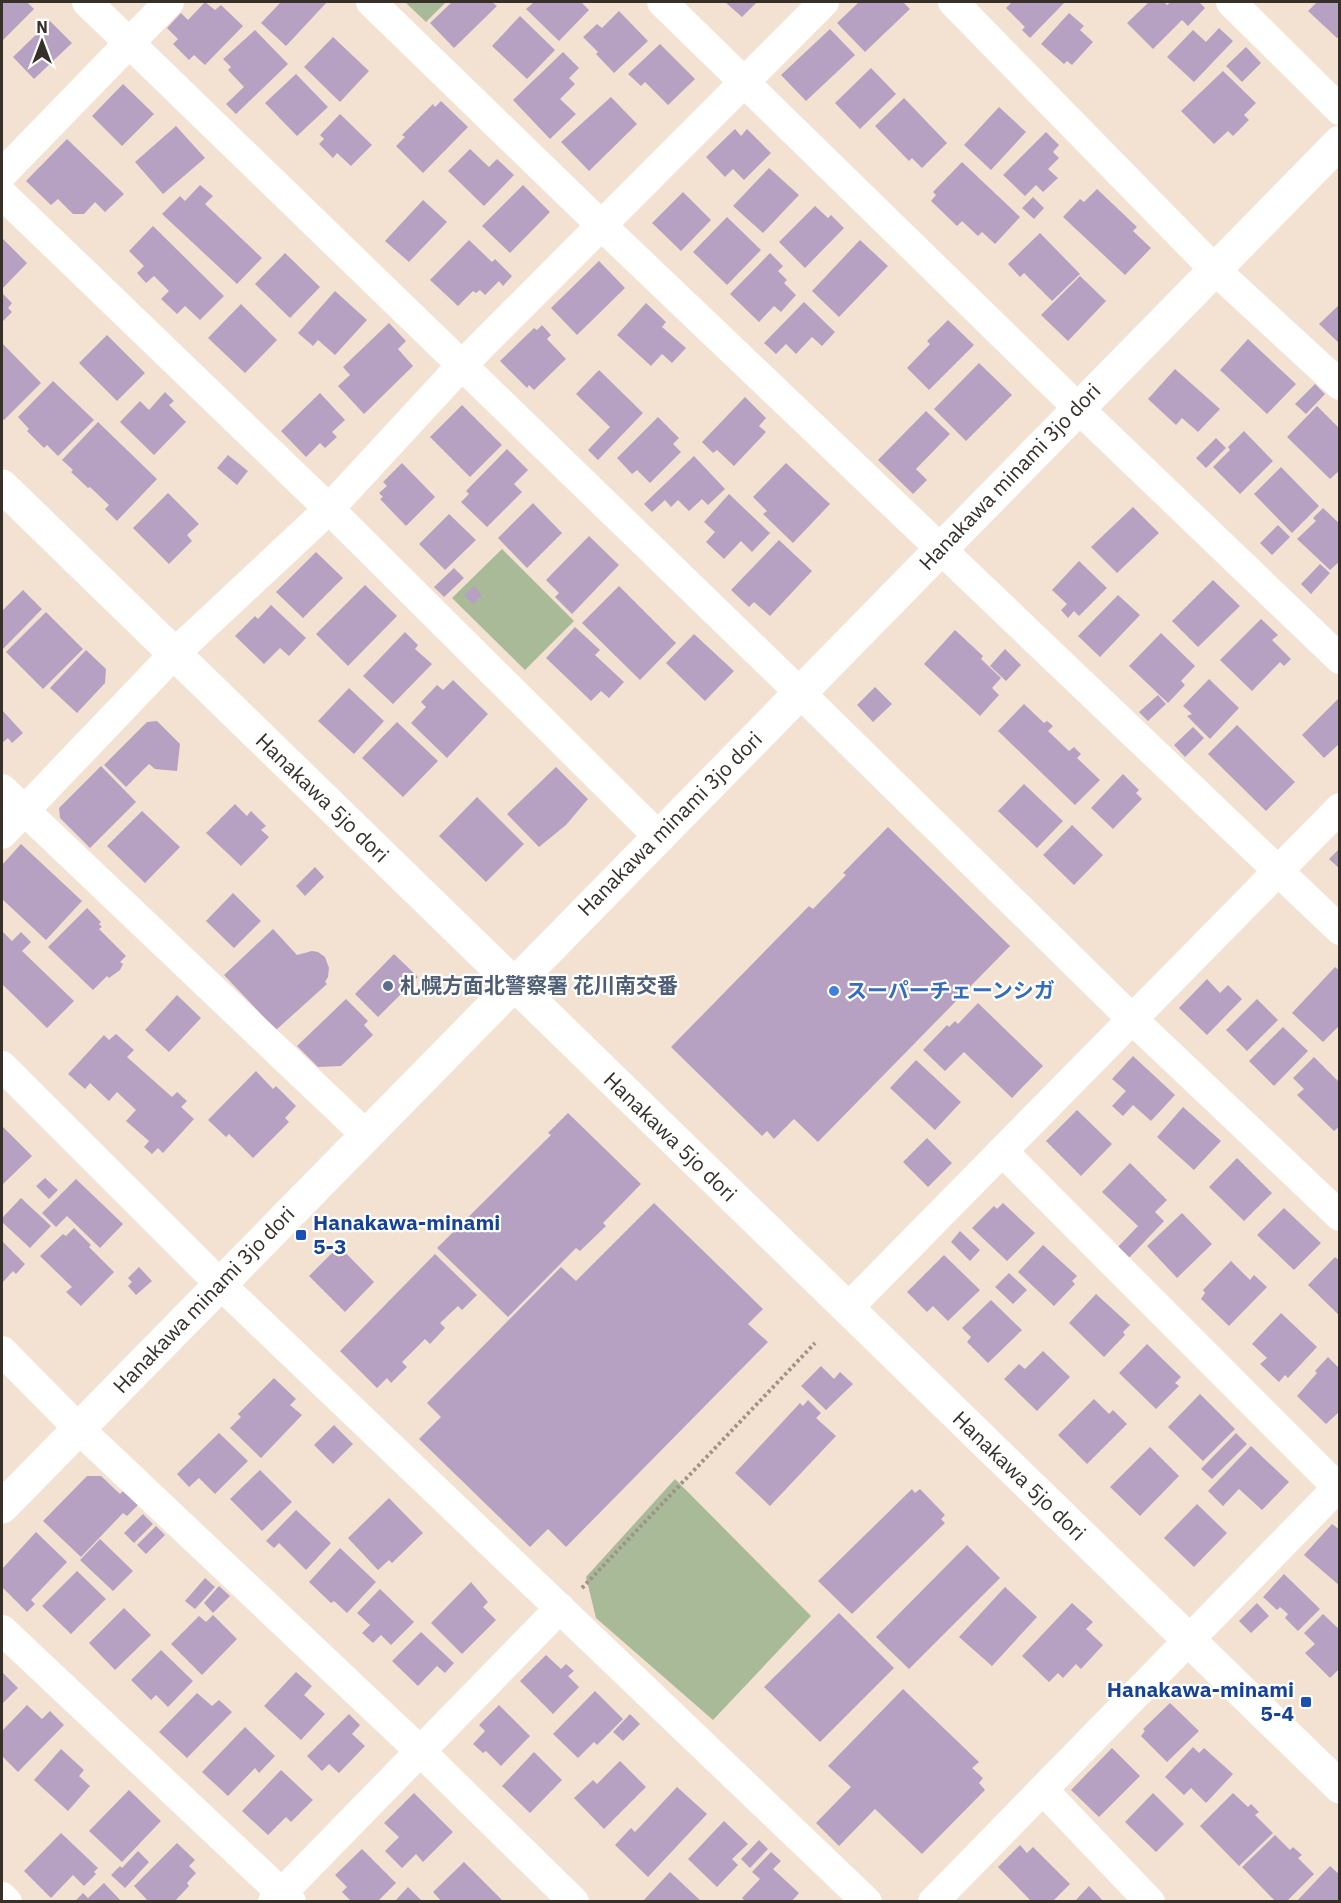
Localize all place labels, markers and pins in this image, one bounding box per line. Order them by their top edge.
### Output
place label: 札幌方面北警察署 花川南交番 [400,971,678,999]
place label: スーパーチェーンシガ [846,976,1055,1004]
marker: 札幌方面北警察署 花川南交番 [381,979,395,993]
marker: スーパーチェーンシガ [827,984,841,998]
place label: Hanakawa-minami 5-3 [313,1208,500,1260]
marker: Hanakawa-minami 5-3 [294,1228,308,1242]
place label: Hanakawa-minami 5-4 [1107,1675,1294,1727]
marker: Hanakawa-minami 5-4 [1299,1695,1313,1709]

